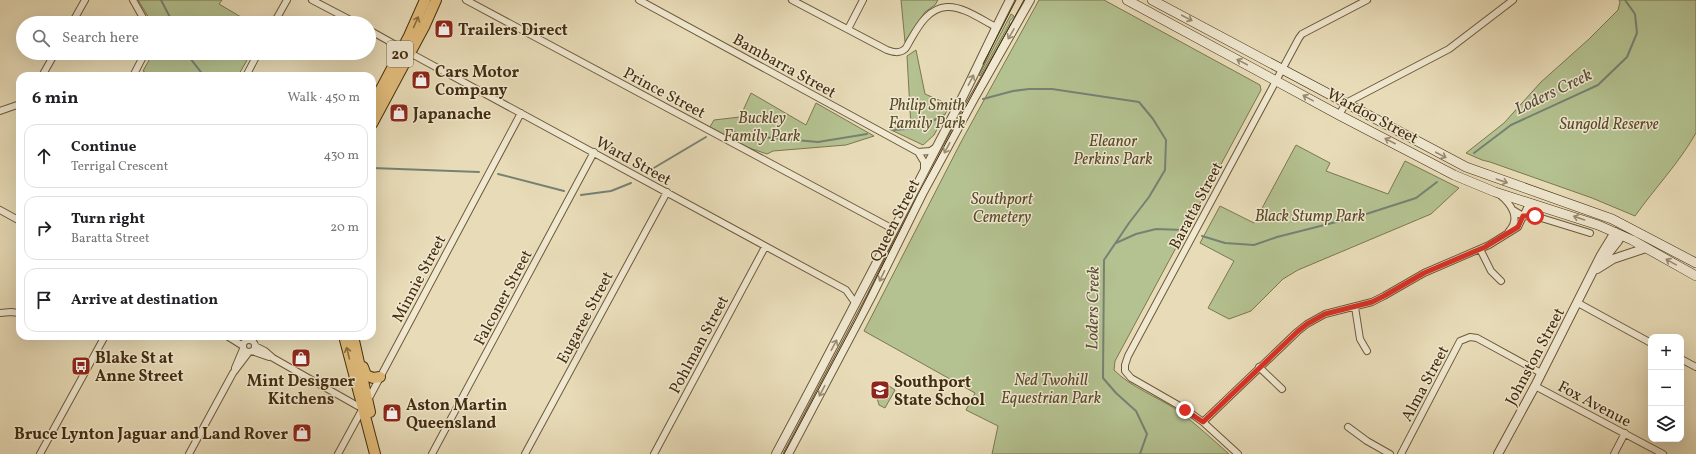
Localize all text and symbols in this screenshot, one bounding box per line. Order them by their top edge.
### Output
one-way arrow [1180,15,1192,23]
search box [16,16,376,60]
one-way arrow [413,16,420,28]
shop icon: Trailers Direct [433,18,455,40]
place label: Trailers Direct [458,20,568,42]
icon: search [30,27,52,49]
text: Search here [62,28,139,49]
one-way arrow [1007,28,1014,40]
street label: Bambarra Street [728,29,840,105]
road number: 20 [387,41,413,67]
one-way arrow [1236,58,1248,65]
place label: Cars Motor Company [435,62,520,102]
street label: Prince Street [619,63,709,125]
water label: Loders Creek [1511,64,1596,121]
shop icon: Cars Motor Company [410,69,432,91]
one-way arrow [967,75,975,87]
street label: Wardoo Street [1322,83,1422,150]
text: 6 min [32,87,78,110]
text: Walk · 450 m [287,89,360,107]
one-way arrow [1302,93,1314,101]
park label: Philip Smith Family Park [889,95,966,135]
shop icon: Japanache [388,102,410,124]
place label: Japanache [412,104,491,126]
park label: Buckley Family Park [724,108,801,148]
park label: Sungold Reserve [1559,114,1659,136]
park label: Eleanor Perkins Park [1073,131,1153,171]
street label: Ward Street [591,132,675,192]
text: Continue [71,137,136,158]
one-way arrow [1384,137,1396,144]
one-way arrow [943,141,951,153]
icon: ahead [33,145,55,167]
text: 430 m [323,147,359,165]
one-way arrow [1435,151,1447,159]
text: Terrigal Crescent [71,158,168,176]
street label: Baratta Street [1164,158,1229,254]
street label: Queen Street [865,175,926,266]
one-way arrow [1496,177,1508,185]
park label: Southport Cemetery [971,189,1034,229]
park label: Black Stump Park [1255,206,1366,228]
route start [1526,207,1544,225]
text: Turn right [71,209,145,230]
one-way arrow [1573,213,1585,221]
icon: right [33,217,55,239]
text: 20 m [330,219,359,237]
text: Baratta Street [71,230,149,248]
street label: Minnie Street [387,231,452,327]
street label: Falconer Street [469,246,538,350]
one-way arrow [1665,257,1677,265]
water label: Loders Creek [1081,266,1106,350]
street label: Eugaree Street [552,267,620,368]
one-way arrow [878,269,885,281]
icon: arrive [33,289,55,311]
text: Arrive at destination [71,290,218,311]
street label: Pohlman Street [665,292,735,398]
street label: Johnston Street [1501,304,1571,410]
map controls [1648,334,1684,442]
button: + [1648,334,1684,370]
one-way arrow [831,340,839,352]
street label: Alma Street [1396,342,1455,426]
shop icon: Mint Designer Kitchens [290,347,312,369]
one-way arrow [343,347,351,360]
place label: Blake St at Anne Street [95,348,183,388]
bus stop icon: Blake St at Anne Street [70,355,92,377]
park label: Ned Twohill Equestrian Park [1001,370,1102,410]
button: − [1648,370,1684,406]
place label: Mint Designer Kitchens [247,371,356,411]
place label: Southport State School [894,372,985,412]
street label: Fox Avenue [1553,376,1635,433]
school or university icon: Southport State School [869,379,891,401]
one-way arrow [818,385,825,397]
place label: Aston Martin Queensland [406,395,508,435]
route end [1176,401,1194,419]
shop icon: Aston Martin Queensland [381,402,403,424]
button: layers [1648,406,1684,442]
shop icon: Bruce Lynton Jaguar and Land Rover [291,422,313,444]
place label: Bruce Lynton Jaguar and Land Rover [14,424,288,446]

